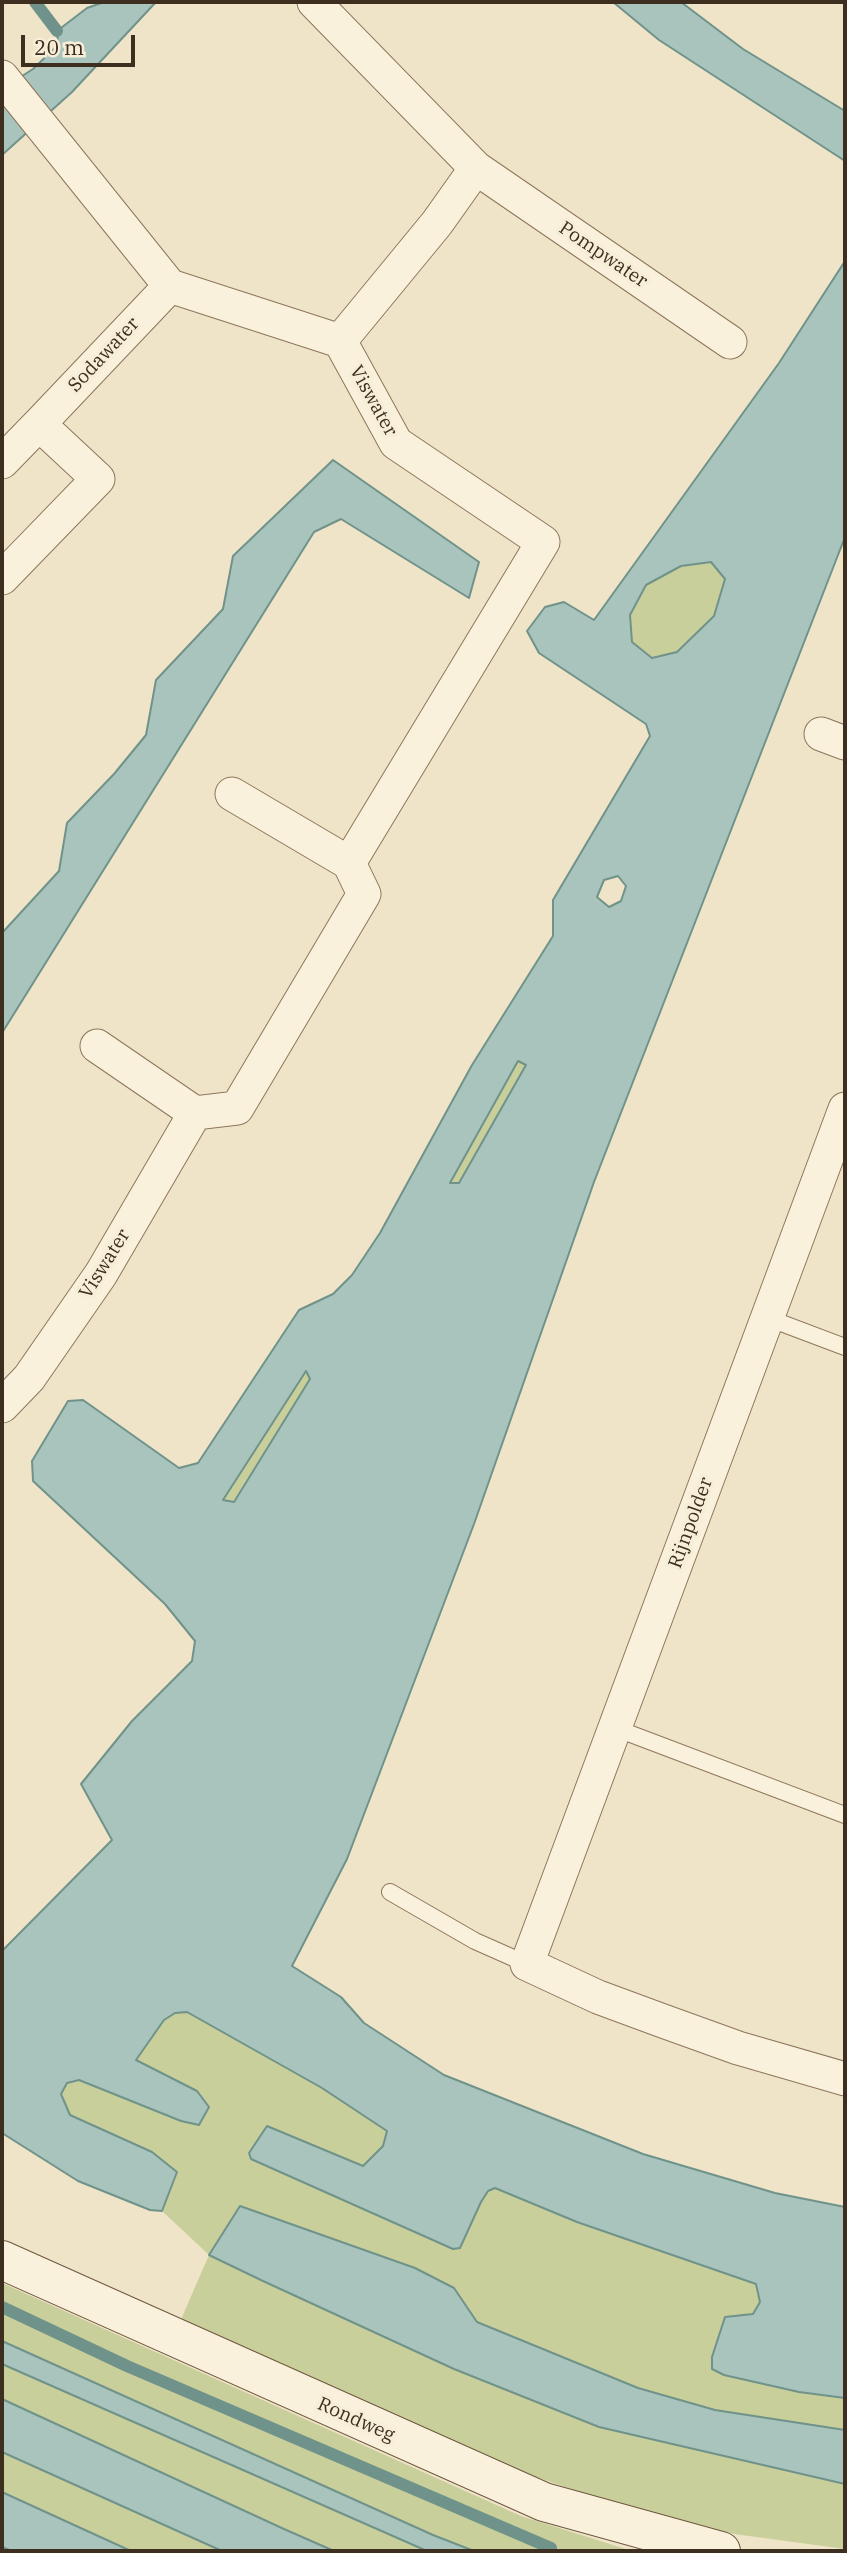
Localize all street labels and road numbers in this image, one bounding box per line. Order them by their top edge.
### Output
street label: Pompwater [554,217,652,293]
street label: Sodawater [64,313,144,397]
street label: Viswater [344,362,402,440]
street label: Viswater [75,1225,135,1303]
street label: Rijnpolder [664,1474,718,1572]
street label: Rondweg [314,2393,398,2447]

